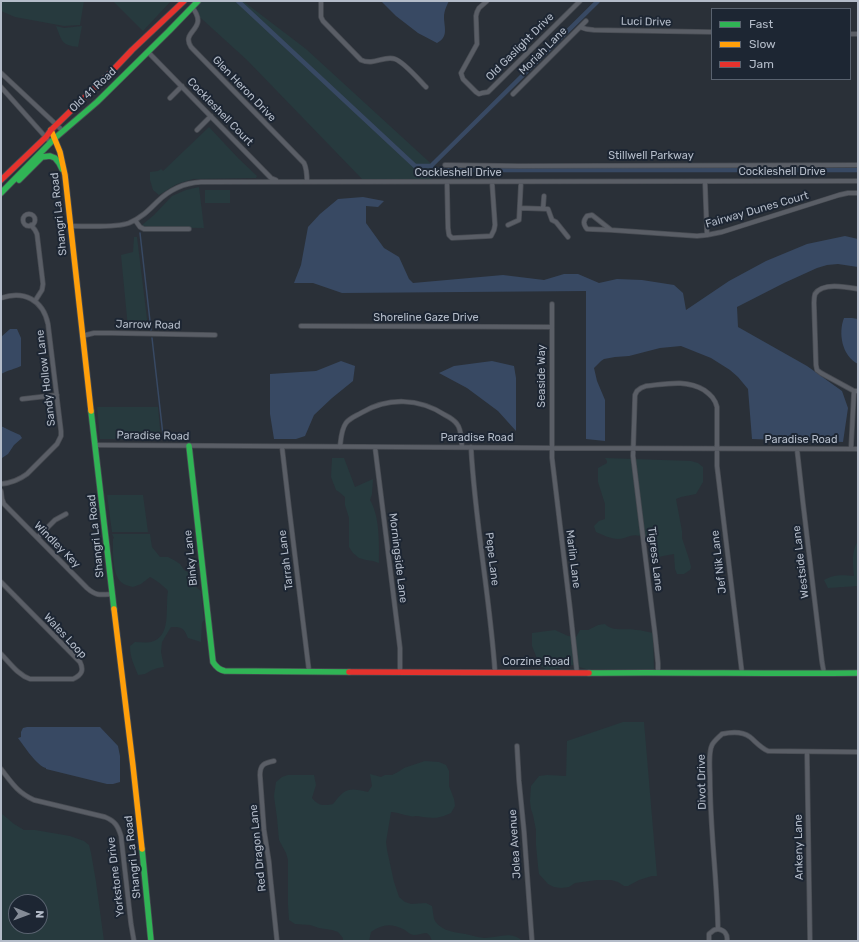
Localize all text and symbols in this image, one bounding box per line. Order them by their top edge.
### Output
legend [711,8,851,80]
street label: Old Gaslight Drive [483,10,557,84]
street label: Luci Drive [621,15,671,29]
text: Fast [749,17,773,31]
street label: Moriah Lane [516,24,570,78]
text: Slow [749,37,776,51]
street label: Glen Heron Drive [209,54,279,124]
text: Jam [749,57,774,71]
street label: Old 41 Road [67,65,119,115]
street label: Cockleshell Court [184,75,256,149]
street label: Stillwell Parkway [608,149,694,163]
street label: Cockleshell Drive [738,165,826,179]
street label: Cockleshell Drive [414,166,502,180]
street label: Shangri La Road [48,172,70,256]
street label: Fairway Dunes Court [704,189,810,231]
street label: Shoreline Gaze Drive [373,311,479,325]
street label: Jarrow Road [115,318,181,332]
street label: Sandy Hollow Lane [34,329,58,427]
street label: Seaside Way [535,344,549,408]
street label: Paradise Road [116,429,190,443]
street label: Paradise Road [441,431,513,445]
street label: Paradise Road [765,433,837,447]
street label: Shangri La Road [85,494,107,578]
street label: Morningside Lane [386,512,410,604]
street label: Windley Key [31,519,83,571]
street label: Westside Lane [790,525,812,599]
street label: Tigress Lane [645,526,665,592]
street label: Binky Lane [181,529,201,587]
street label: Tarrah Lane [276,529,296,591]
street label: Marlin Lane [563,529,583,589]
street label: Jef Nik Lane [709,530,729,594]
street label: Pepe Lane [482,532,502,586]
street label: Wales Loop [41,611,89,661]
street label: Corzine Road [502,655,570,669]
street label: Divot Drive [695,754,709,810]
street label: Red Dragon Lane [247,804,269,892]
street label: Jolea Avenue [506,809,524,879]
street label: Ankeny Lane [792,814,806,880]
street label: Shangri La Road [122,815,144,899]
street label: Yorkstone Drive [105,836,127,918]
north arrow [8,894,48,934]
text: N [33,910,46,918]

